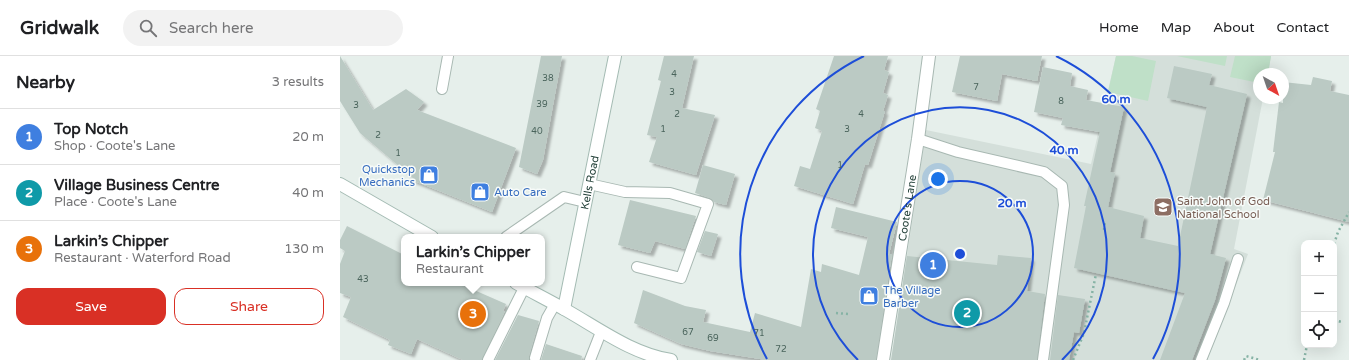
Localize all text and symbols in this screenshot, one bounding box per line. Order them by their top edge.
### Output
search box [123,10,403,46]
text: Gridwalk [20,17,99,39]
icon: search [137,17,159,39]
text: Search here [169,19,253,37]
text: Home [1099,19,1139,36]
text: Map [1161,19,1191,36]
text: About [1213,19,1255,36]
text: Contact [1277,19,1329,36]
north arrow [1253,68,1289,104]
house number: 4 [671,69,677,80]
text: Nearby [16,72,75,93]
house number: 38 [542,73,554,84]
text: 3 results [272,74,324,90]
house number: 7 [973,82,979,93]
house number: 3 [669,87,675,98]
text: 60 m [1101,92,1131,106]
house number: 8 [1058,96,1064,107]
house number: 39 [536,99,548,110]
house number: 3 [353,100,359,111]
house number: 2 [674,109,680,120]
house number: 4 [858,109,864,120]
text: Top Notch [54,120,128,138]
house number: 1 [660,124,666,135]
house number: 3 [844,124,850,135]
house number: 40 [531,126,543,137]
text: 1 [25,129,33,145]
text: 20 m [292,129,324,145]
house number: 2 [375,130,381,141]
text: Shop · Coote's Lane [54,138,175,154]
text: 40 m [1049,143,1079,157]
house number: 1 [395,148,401,159]
street label: Kells Road [578,154,601,211]
house number: 1 [837,160,843,171]
place label: Quickstop Mechanics [359,163,415,189]
shop icon: Quickstop Mechanics [418,164,440,186]
your location [928,169,948,189]
street label: Coote's Lane [895,174,919,242]
text: Village Business Centre [54,176,219,194]
shop icon: Auto Care [469,181,491,203]
text: 2 [25,185,33,201]
text: 40 m [292,185,324,201]
place label: Auto Care [494,186,547,199]
text: Place · Coote's Lane [54,194,177,210]
place label: Saint John of God National School [1177,195,1270,221]
text: 20 m [997,196,1027,210]
school or university icon: Saint John of God National School [1152,196,1174,218]
text: Larkin’s Chipper [54,232,169,250]
popup [401,234,545,286]
map controls [1301,240,1337,348]
button: + [1301,240,1337,276]
text: 3 [25,241,33,257]
text: 130 m [284,241,324,257]
text: Larkin’s Chipper [416,243,530,261]
centre of rings [953,247,967,261]
text: Restaurant · Waterford Road [54,250,231,266]
pin: 1 [920,250,946,280]
text: Restaurant [416,261,484,277]
house number: 43 [357,274,369,285]
button: − [1301,276,1337,312]
place label: The Village Barber [883,284,941,310]
shop icon: The Village Barber [858,285,880,307]
button: Save [16,288,166,325]
button: Share [174,288,324,325]
pin: 2 [954,298,980,328]
pin: 3 [460,299,486,329]
button: locate [1301,312,1337,348]
house number: 67 [682,327,694,338]
house number: 71 [753,328,765,339]
house number: 69 [707,333,719,344]
house number: 72 [775,344,787,355]

